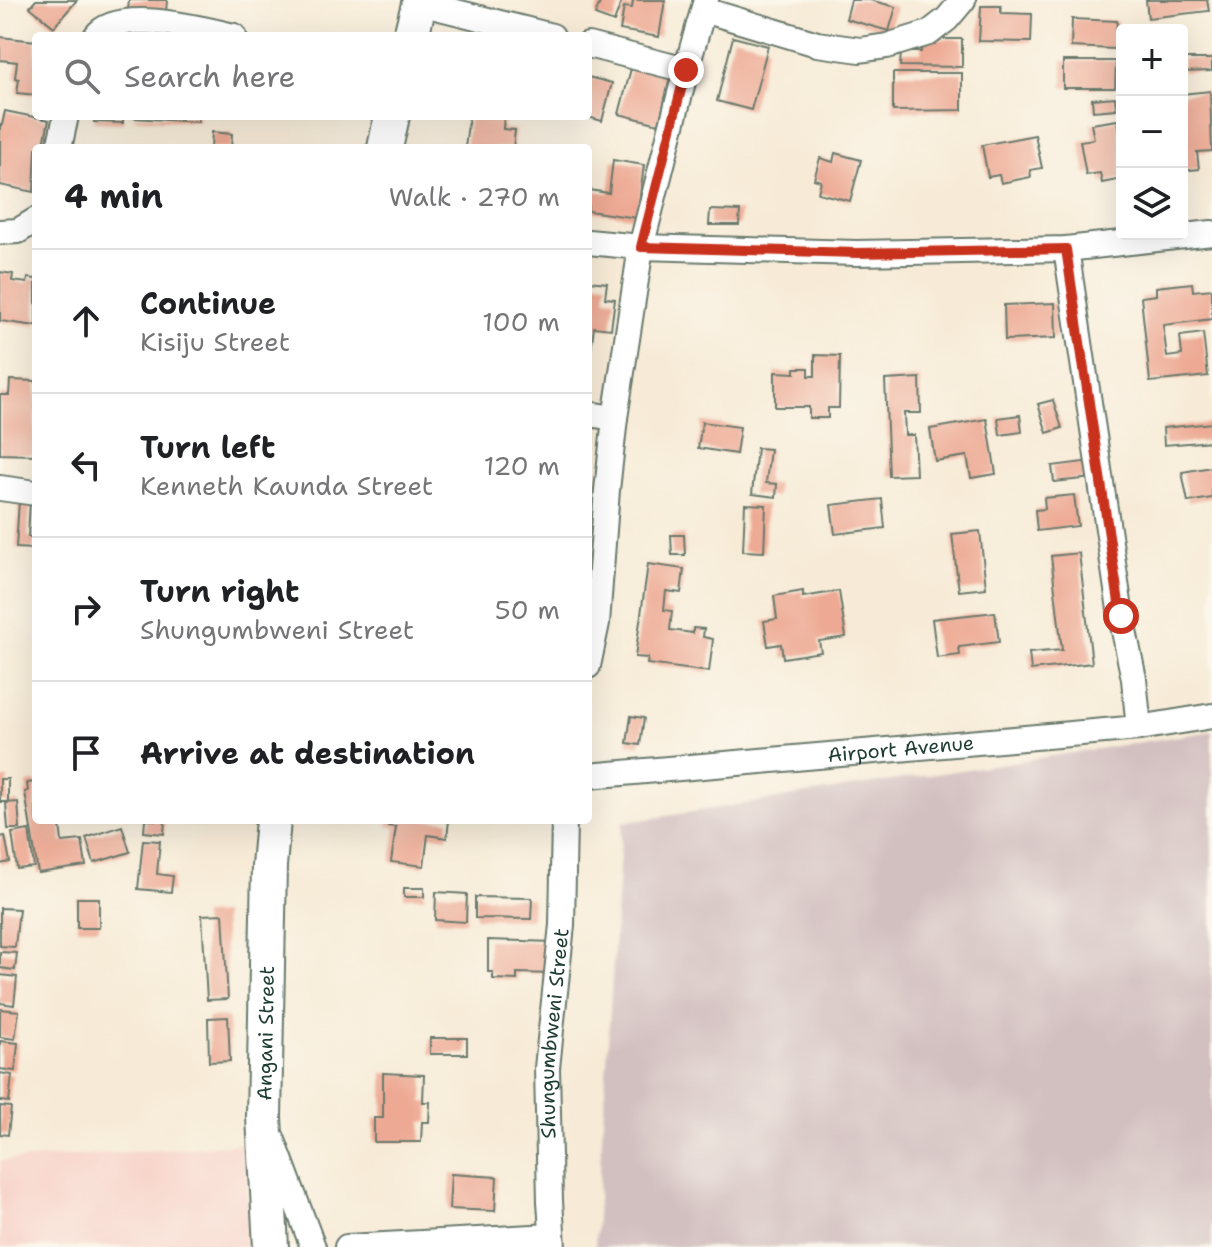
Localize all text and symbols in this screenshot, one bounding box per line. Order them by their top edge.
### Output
map controls [1116,24,1188,240]
button: + [1116,24,1188,96]
search box [32,32,592,120]
route end [668,52,704,88]
icon: search [60,54,104,98]
text: Search here [124,56,295,97]
button: − [1116,96,1188,168]
button: layers [1116,168,1188,240]
text: 4 min [64,173,163,219]
text: Walk · 270 m [389,179,560,214]
text: Continue [140,283,276,324]
icon: ahead [64,299,108,343]
text: 100 m [482,304,560,339]
text: Kisiju Street [140,324,290,359]
text: Turn left [140,427,275,468]
icon: left [64,443,108,487]
text: 120 m [484,448,560,483]
text: Kenneth Kaunda Street [140,468,433,503]
text: Turn right [140,571,299,612]
icon: right [64,587,108,631]
text: 50 m [495,592,560,627]
route start [1103,598,1139,634]
text: Shungumbweni Street [140,612,414,647]
street label: Airport Avenue [826,729,975,768]
icon: arrive [64,731,108,775]
text: Arrive at destination [140,733,475,774]
street label: Shungumbweni Street [534,927,575,1139]
street label: Angani Street [251,966,280,1101]

